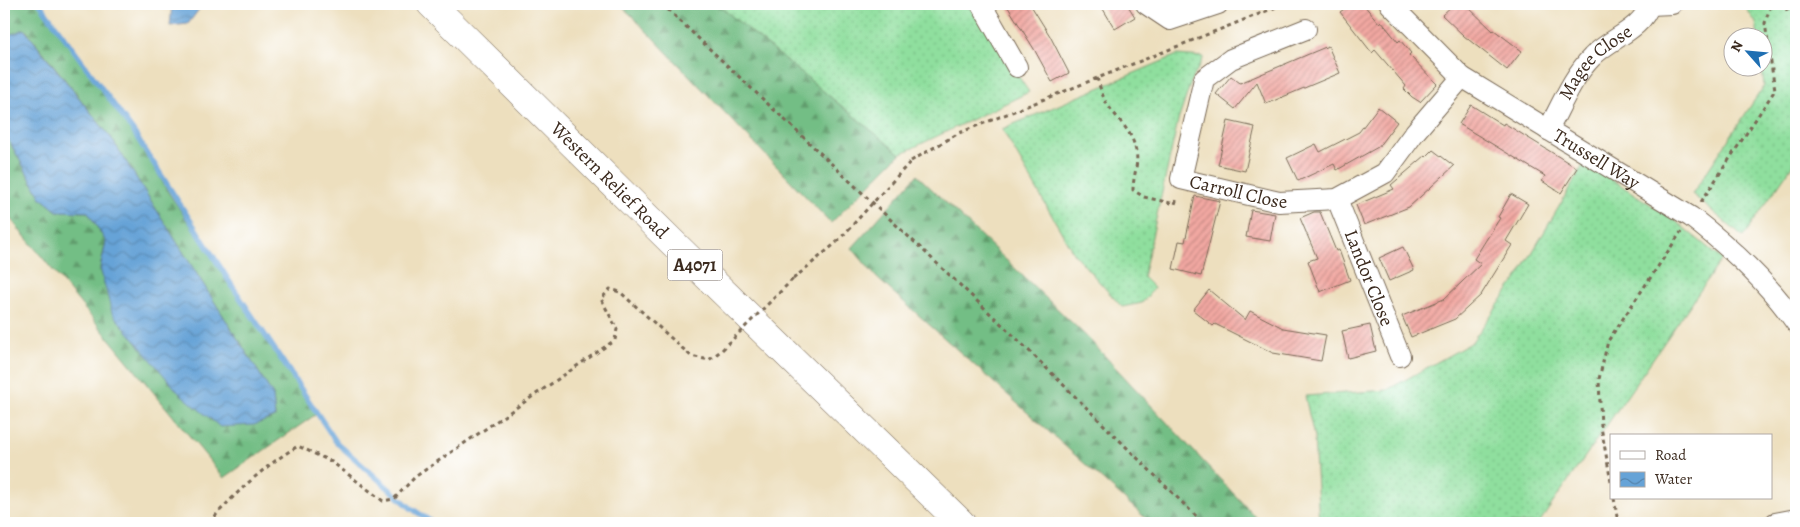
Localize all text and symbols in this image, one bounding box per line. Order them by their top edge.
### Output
street label: Magee Close [1553,19,1638,105]
north arrow [1722,28,1772,78]
text: N [1726,37,1748,55]
street label: Western Relief Road [544,115,675,245]
street label: Trussell Way [1548,123,1645,196]
street label: Carroll Close [1187,168,1288,215]
street label: Landor Close [1338,226,1400,330]
road number: A4071 [668,250,722,280]
legend [1610,434,1772,500]
text: Road [1655,445,1687,465]
text: Water [1654,469,1692,489]

